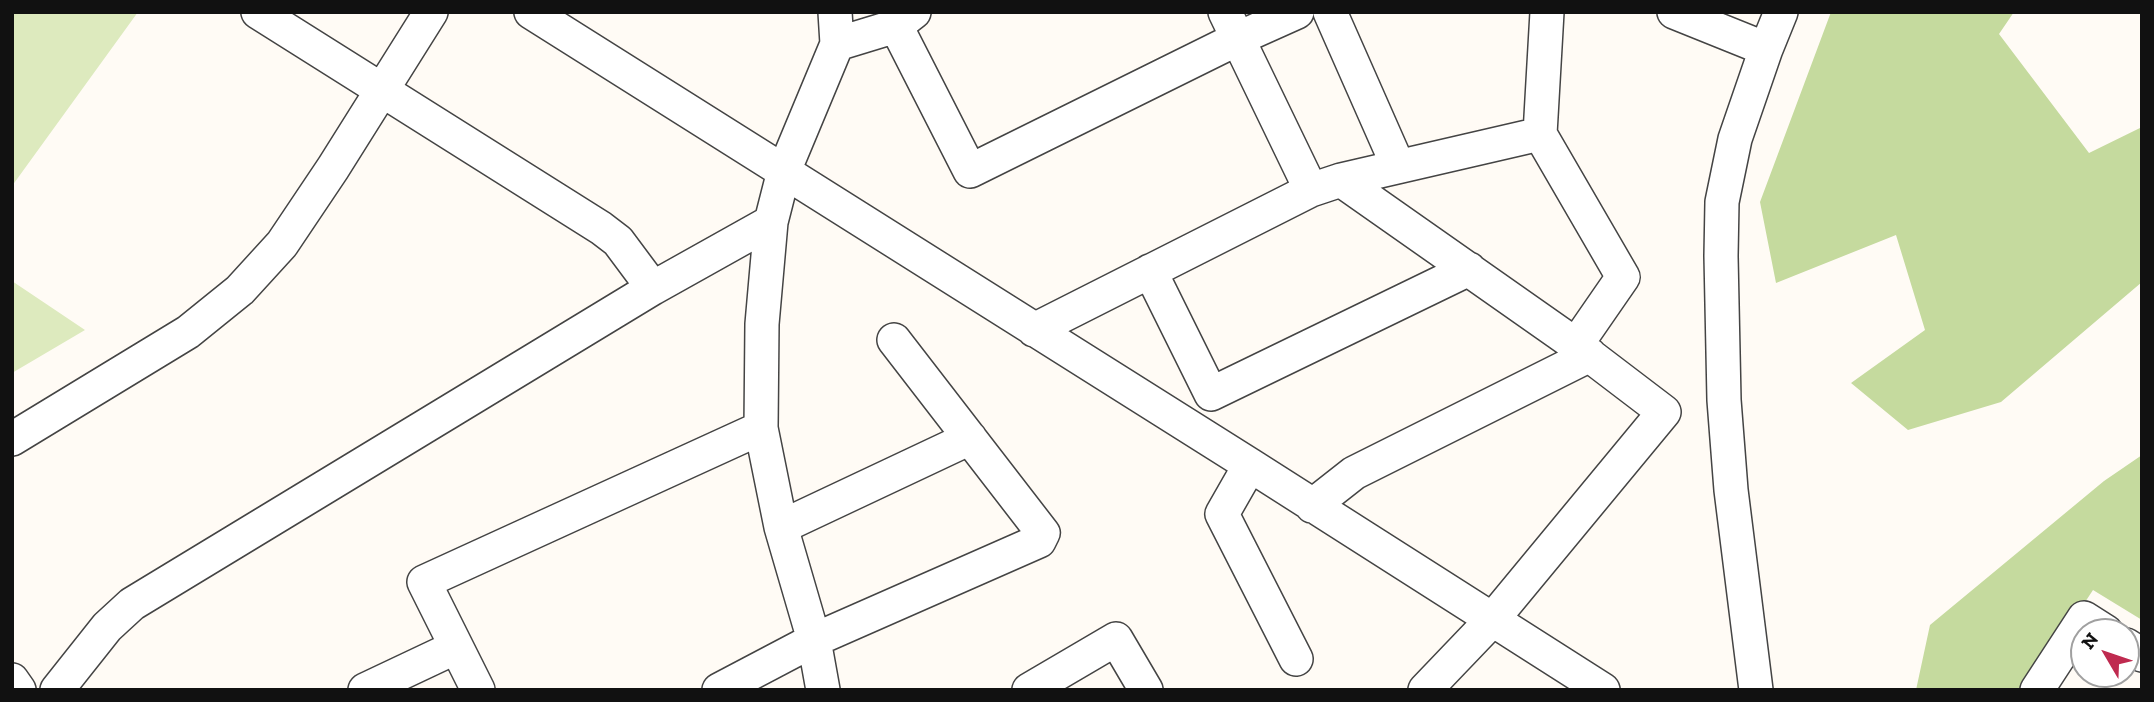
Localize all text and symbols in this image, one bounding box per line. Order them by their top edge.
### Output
north arrow [2070,618,2140,688]
text: N [2076,628,2103,654]

